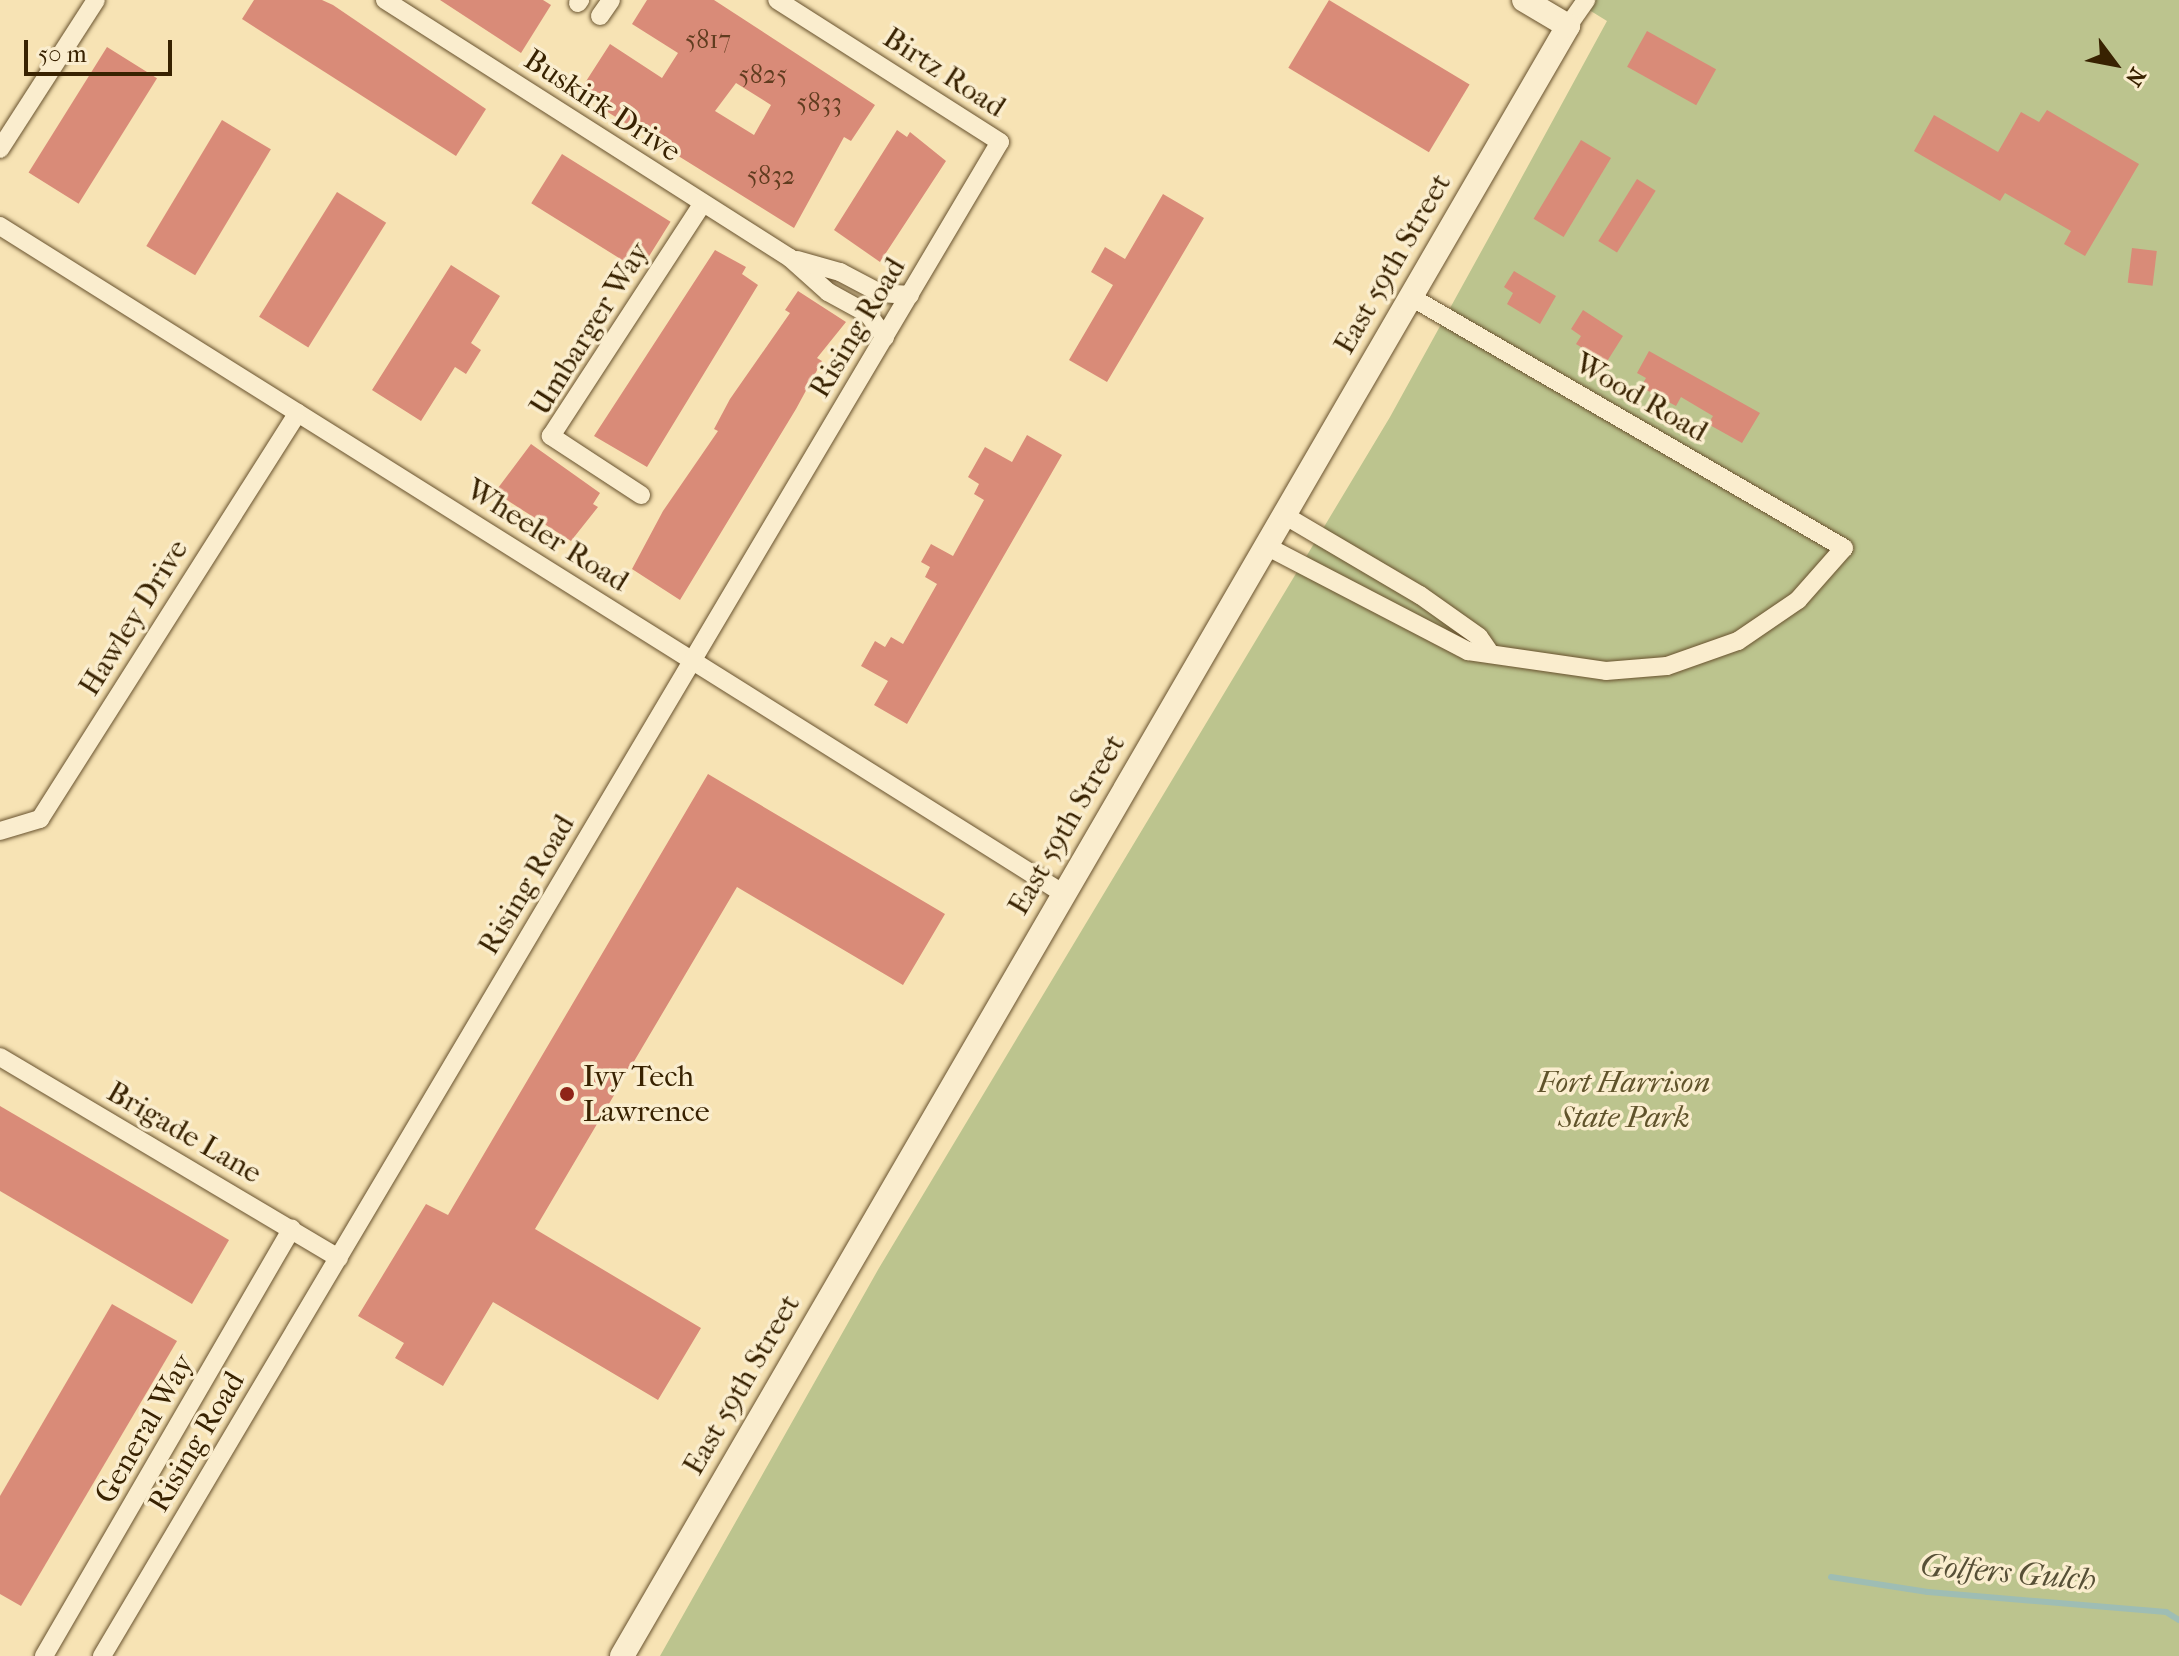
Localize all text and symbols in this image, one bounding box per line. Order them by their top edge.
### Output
street label: Birtz Road [876,20,1012,126]
scale bar [28,24,176,74]
house number: 5817 [685,24,731,56]
north arrow [2075,24,2155,104]
text: 50 m [38,40,87,68]
street label: Buskirk Drive [517,42,687,170]
house number: 5825 [739,59,787,91]
text: N [2120,63,2151,91]
house number: 5833 [796,87,842,119]
house number: 5832 [747,160,795,192]
street label: East 59th Street [1327,167,1459,361]
street label: Umbarger Way [522,236,658,422]
street label: Rising Road [802,251,914,405]
street label: Wood Road [1568,346,1714,450]
street label: Wheeler Road [459,472,635,600]
street label: Hawley Drive [72,533,196,703]
street label: East 59th Street [1001,728,1133,922]
street label: Rising Road [471,808,583,962]
place label: Ivy Tech Lawrence [583,1059,710,1130]
park label: Fort Harrison State Park [1538,1065,1710,1136]
street label: Brigade Lane [100,1074,268,1192]
marker: Ivy Tech Lawrence [558,1085,576,1103]
street label: East 59th Street [676,1288,808,1482]
street label: General Way [88,1348,202,1510]
street label: Rising Road [141,1365,253,1519]
water label: Golfers Gulch [1919,1546,2097,1600]

